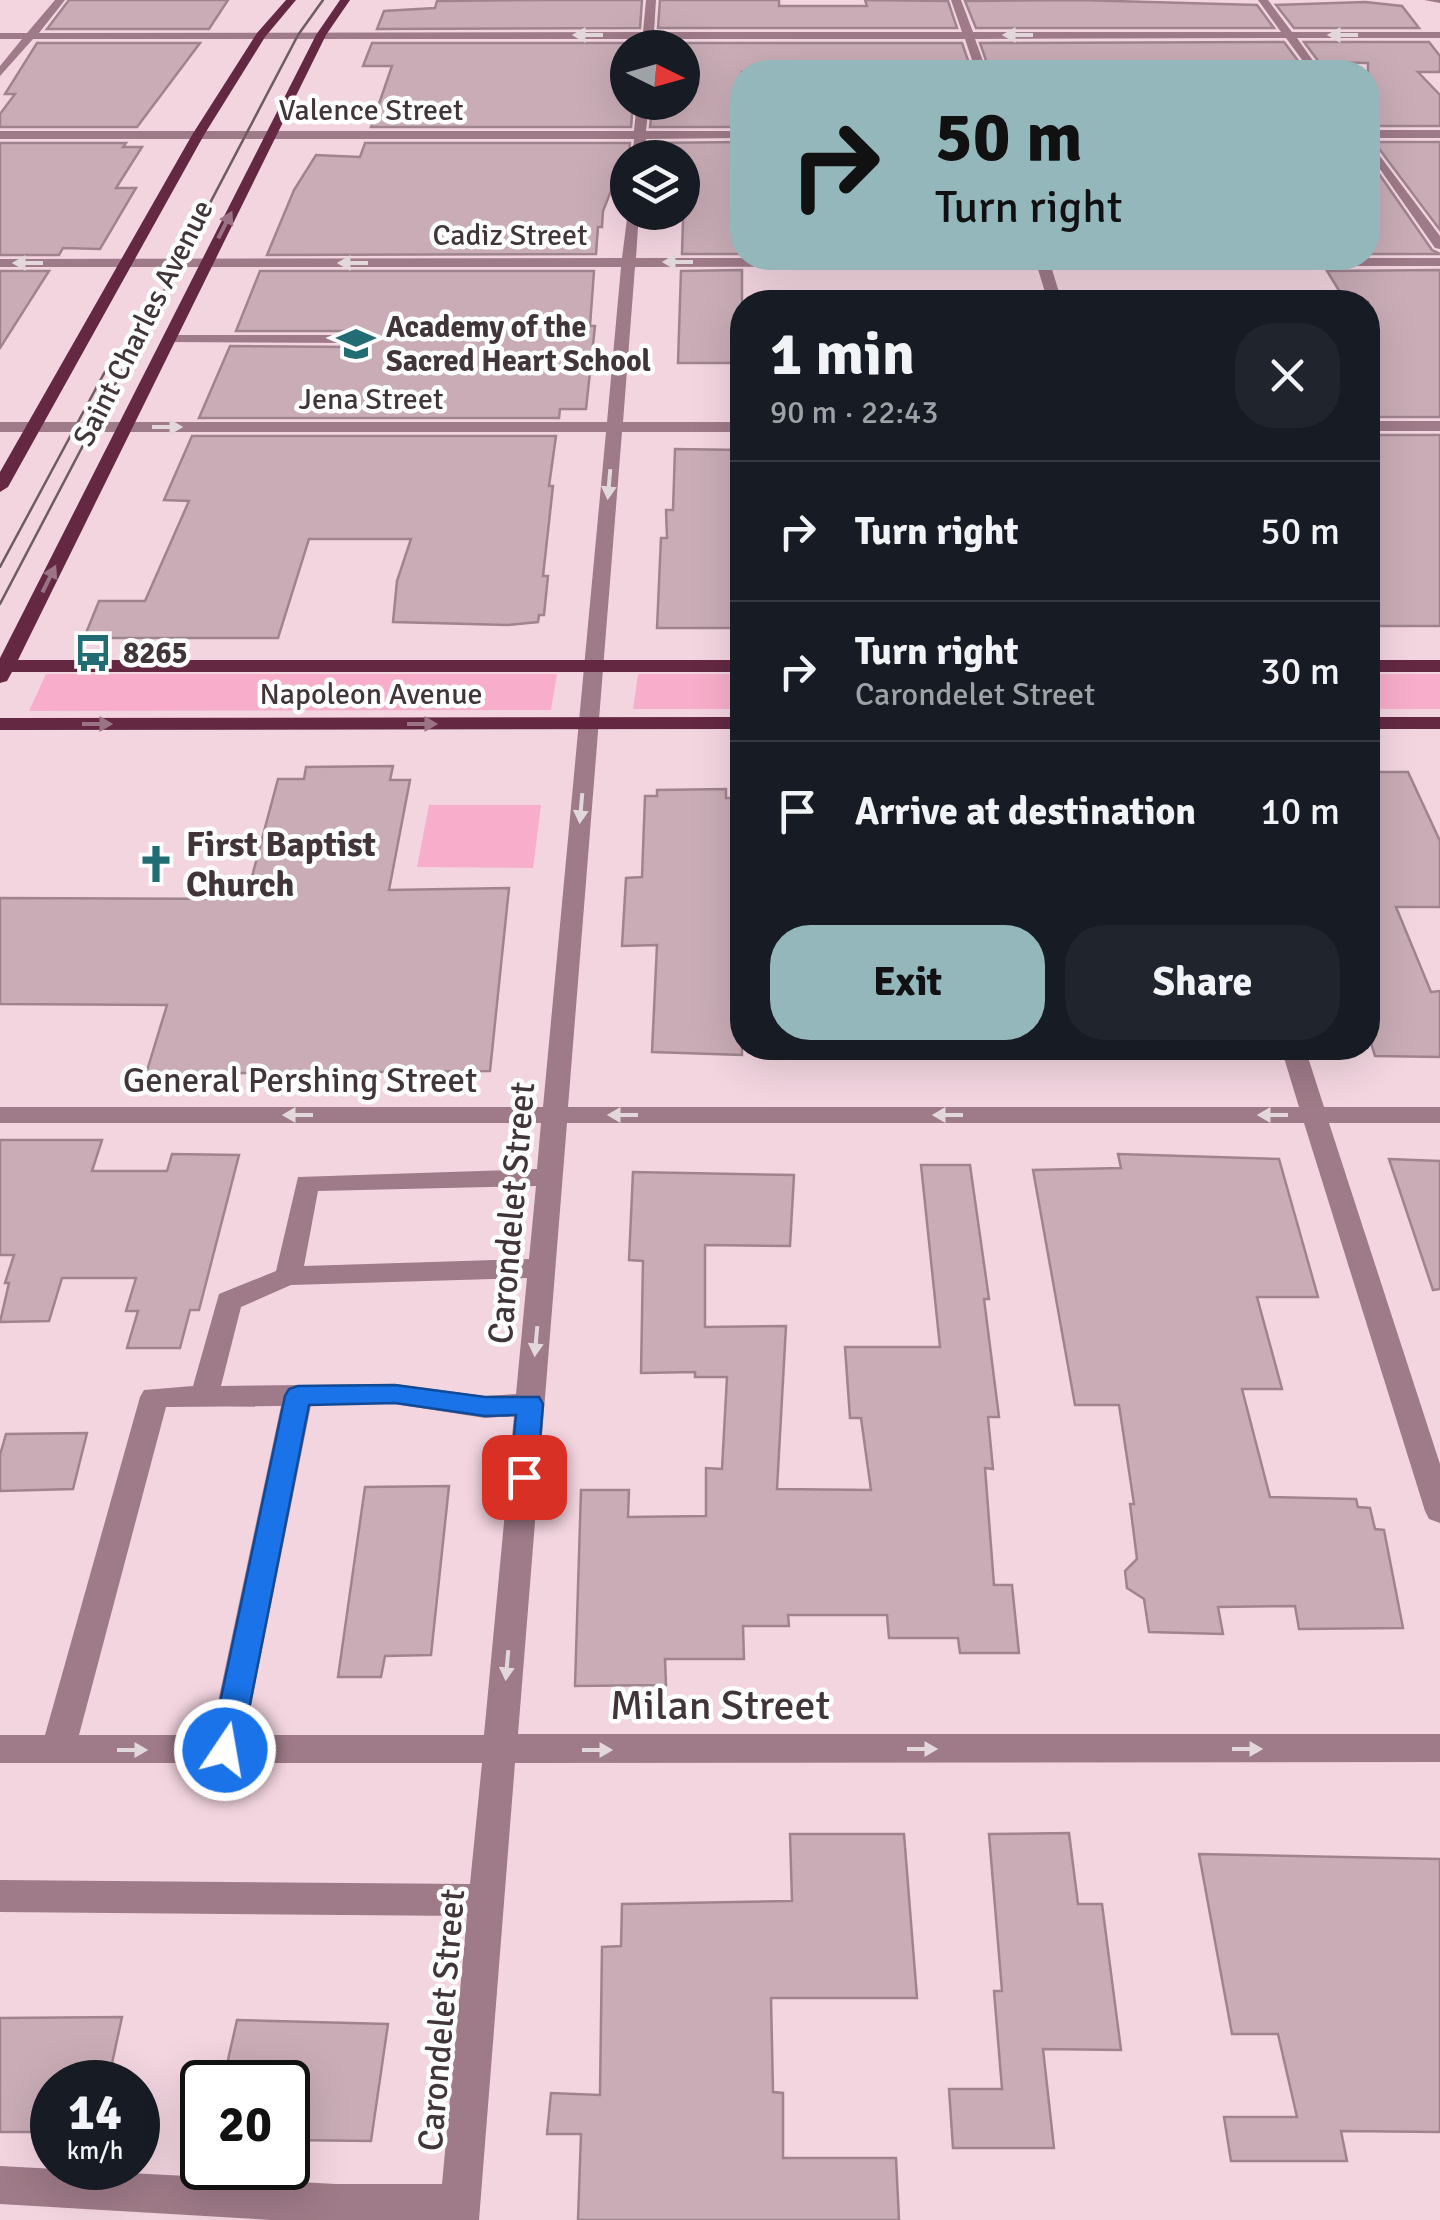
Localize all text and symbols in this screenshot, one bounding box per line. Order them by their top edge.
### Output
one-way arrow [571,27,603,43]
one-way arrow [1001,27,1033,43]
one-way arrow [1326,27,1358,43]
north arrow [610,30,700,120]
map controls [610,30,700,230]
street label: Valence Street [279,92,463,129]
text: 50 m [935,94,1083,180]
icon: right [770,100,900,230]
button: layers [610,140,700,230]
text: Turn right [935,180,1123,235]
street label: Saint Charles Avenue [65,194,222,452]
one-way arrow [216,211,233,240]
street label: Cadiz Street [432,217,588,254]
one-way arrow [661,254,693,270]
one-way arrow [11,255,43,271]
one-way arrow [336,255,368,271]
place label: Academy of the Sacred Heart School [386,309,651,380]
text: 1 min [770,318,915,392]
school or university icon: Academy of the Sacred Heart School [335,323,377,365]
button: close [1235,323,1340,428]
street label: Jena Street [299,381,443,418]
text: 90 m · 22:43 [770,393,939,432]
one-way arrow [152,419,184,435]
one-way arrow [601,469,617,500]
icon: right [770,504,825,559]
text: Turn right [855,508,1019,555]
text: 50 m [1260,508,1340,555]
one-way arrow [40,564,57,593]
text: Turn right [855,628,1019,675]
bus stop icon: 8265 [72,632,114,674]
place label: 8265 [123,635,188,672]
icon: right [770,644,825,699]
text: 30 m [1260,648,1340,695]
text: Carondelet Street [855,675,1095,714]
street label: Napoleon Avenue [259,676,483,713]
one-way arrow [82,716,114,732]
one-way arrow [407,716,439,732]
icon: arrive [770,784,825,839]
text: Arrive at destination [855,788,1196,835]
text: 10 m [1260,788,1340,835]
one-way arrow [573,792,589,824]
place label: First Baptist Church [186,823,376,906]
church icon: First Baptist Church [135,843,177,885]
button: Exit [770,925,1045,1040]
button: Share [1065,925,1340,1040]
street label: General Pershing Street [123,1059,477,1102]
street label: Carondelet Street [479,1080,544,1346]
one-way arrow [281,1107,313,1123]
one-way arrow [606,1107,638,1123]
one-way arrow [931,1107,963,1123]
one-way arrow [1256,1107,1288,1123]
one-way arrow [527,1325,543,1357]
pin [482,1435,567,1520]
icon: arrive [497,1450,552,1505]
one-way arrow [498,1649,514,1681]
street label: Milan Street [610,1680,830,1731]
position arrow [173,1698,277,1802]
one-way arrow [1232,1740,1264,1756]
one-way arrow [907,1741,939,1757]
one-way arrow [117,1742,149,1758]
one-way arrow [582,1742,614,1758]
street label: Carondelet Street [409,1887,474,2153]
speed limit sign: 20 [180,2060,310,2190]
text: 14 [68,2082,122,2144]
text: km/h [67,2135,123,2166]

